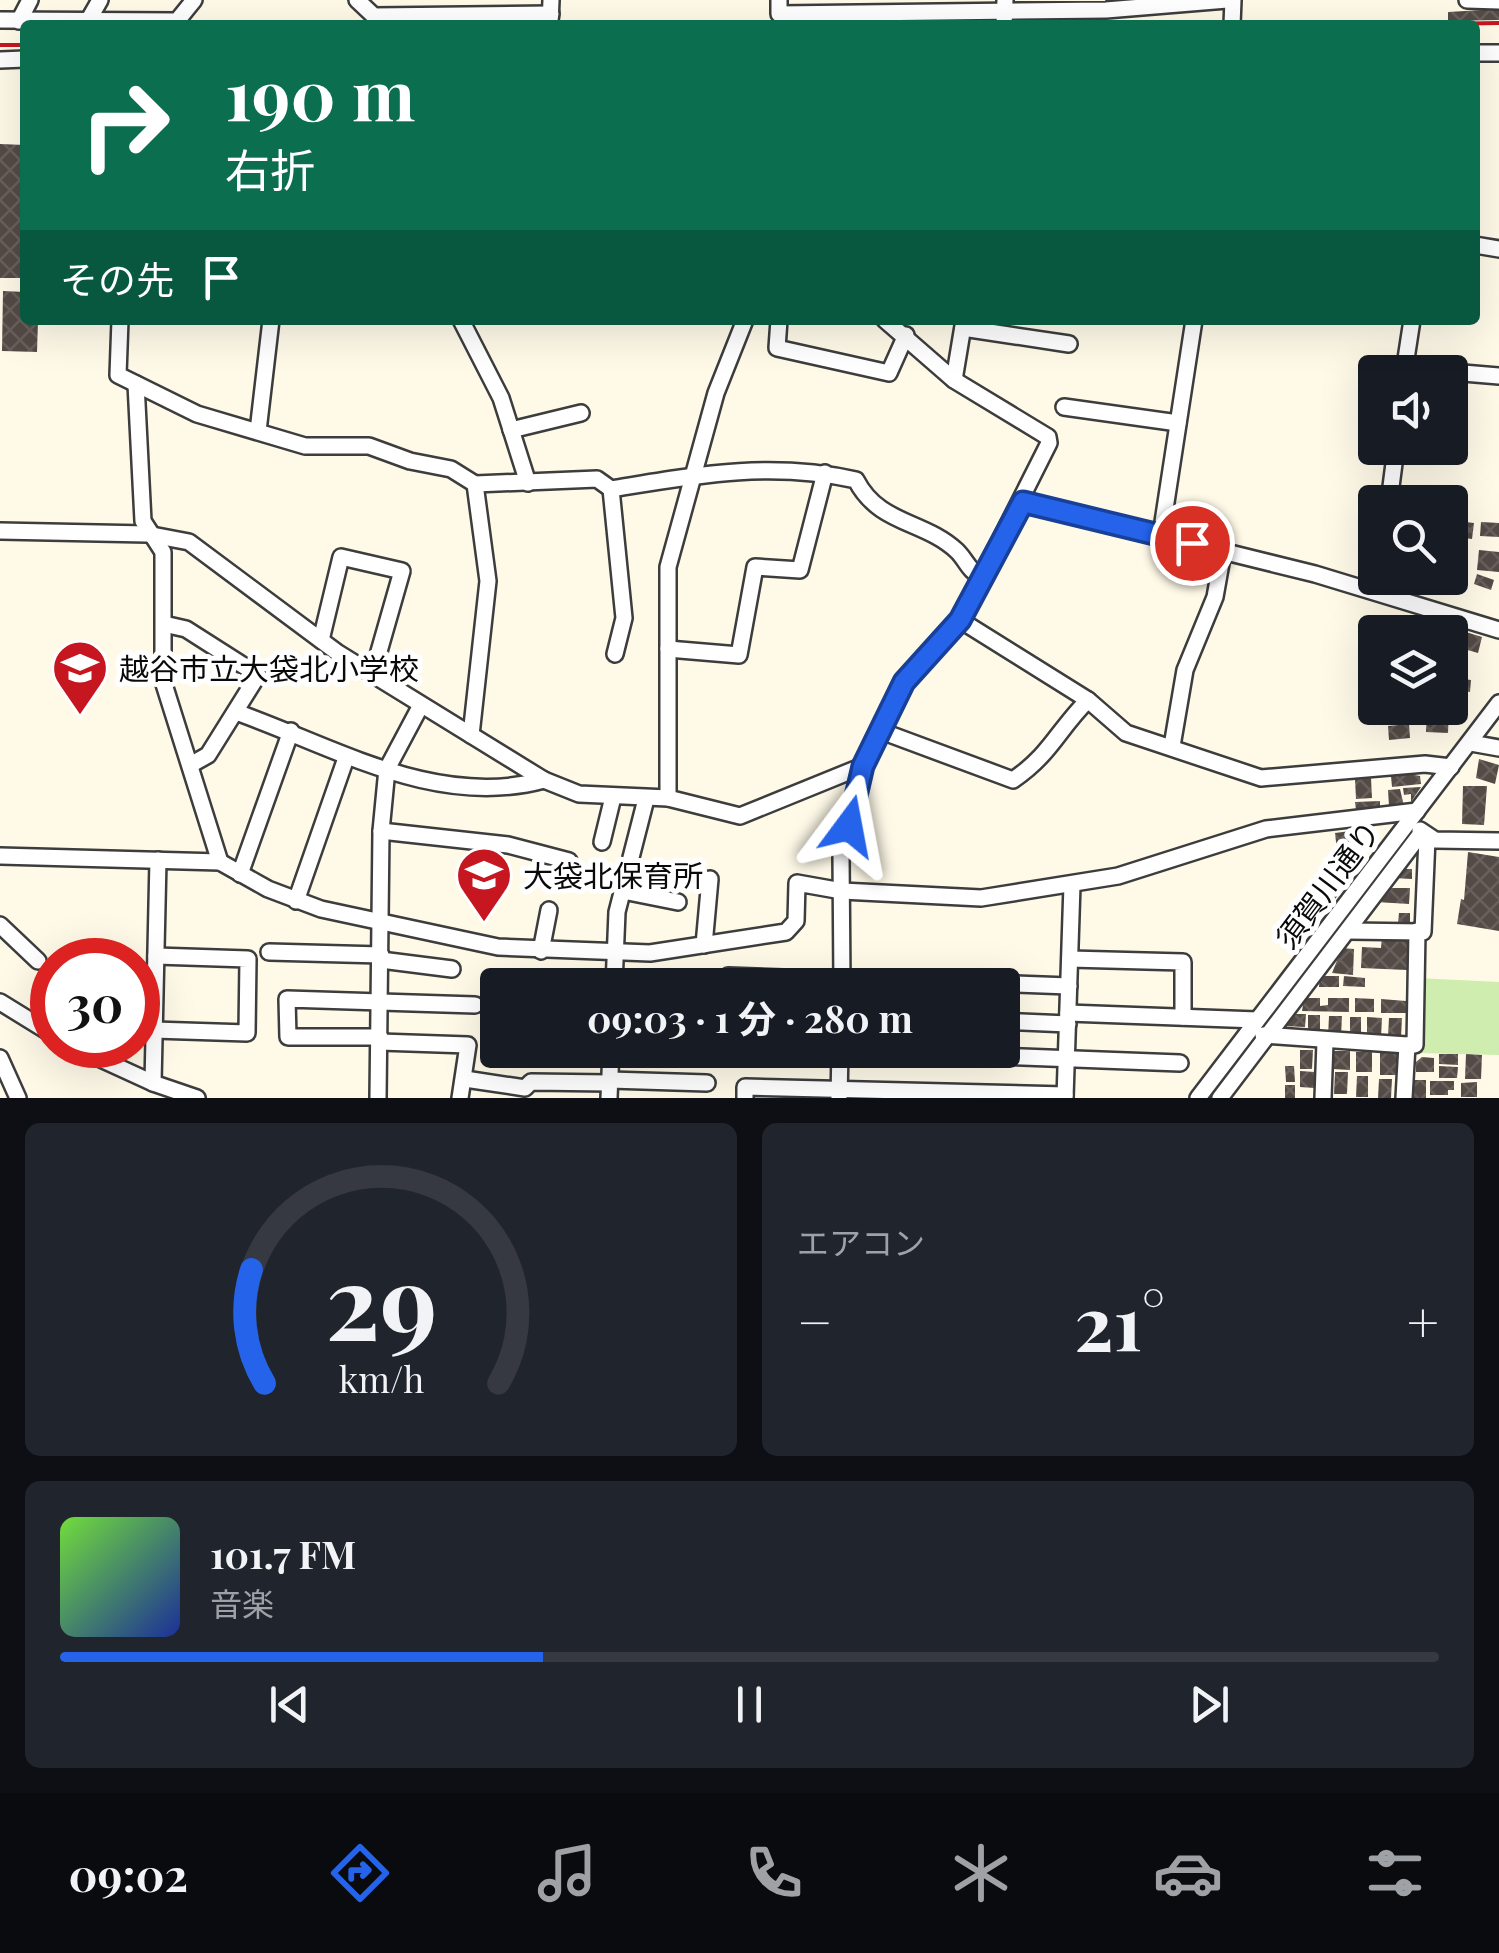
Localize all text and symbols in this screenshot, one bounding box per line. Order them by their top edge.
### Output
text: 190 m [225,45,415,139]
icon: right [60,60,190,190]
text: 右折 [225,138,315,198]
icon: arrive [194,250,249,305]
text: その先 [60,253,174,304]
map controls [1358,355,1468,725]
button: sound [1358,355,1468,465]
button: search [1358,485,1468,595]
pin [1150,501,1235,586]
icon: arrive [1165,516,1220,571]
button: layers [1358,615,1468,725]
school or university icon: 越谷市立大袋北小学校 [50,638,110,717]
place label: 越谷市立大袋北小学校 [119,648,419,688]
position arrow [797,774,901,878]
street label: 須賀川通り [1266,812,1388,956]
school or university icon: 大袋北保育所 [454,845,514,924]
place label: 大袋北保育所 [523,855,703,895]
speed limit sign: 30 [30,938,160,1068]
text: 09:03 · 1 分 · 280 m [587,992,913,1043]
text: エアコン [797,1220,925,1263]
text: 29 [325,1228,437,1367]
text: 21° [1074,1270,1165,1370]
text: − [797,1283,833,1357]
text: + [1407,1283,1439,1357]
text: km/h [338,1354,424,1402]
text: 101.7 FM [210,1528,356,1579]
text: 音楽 [210,1581,274,1624]
icon: previous [262,1677,317,1732]
icon: pause [722,1677,777,1732]
icon: next [1182,1677,1237,1732]
icon: directions [325,1838,395,1908]
icon: music [532,1838,602,1908]
icon: phone [739,1838,809,1908]
icon: climate [946,1838,1016,1908]
icon: car [1153,1838,1223,1908]
icon: filters [1360,1838,1430,1908]
text: 09:02 [69,1843,188,1903]

